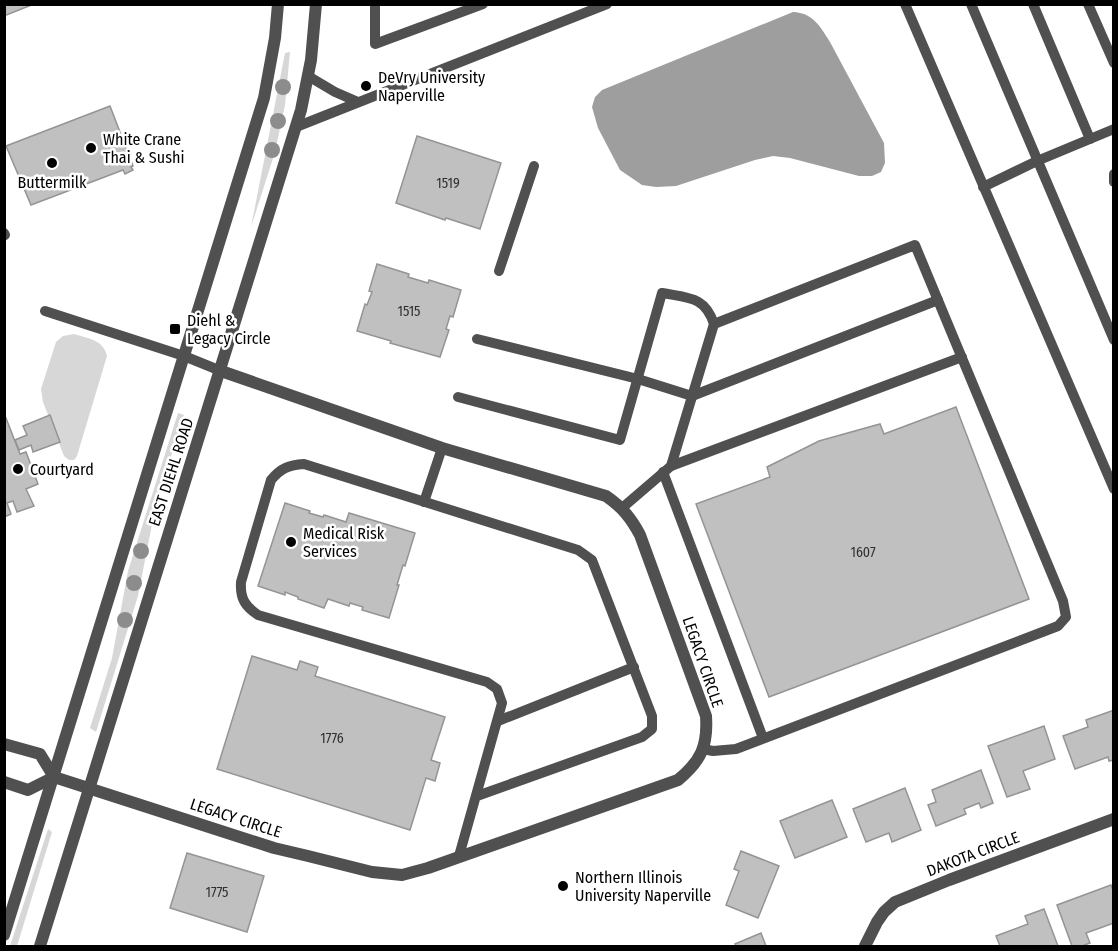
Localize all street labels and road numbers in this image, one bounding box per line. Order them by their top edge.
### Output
street label: EAST DIEHL ROAD [145,416,197,528]
street label: LEGACY CIRCLE [679,614,727,710]
street label: LEGACY CIRCLE [188,794,284,842]
street label: DAKOTA CIRCLE [924,828,1022,880]

